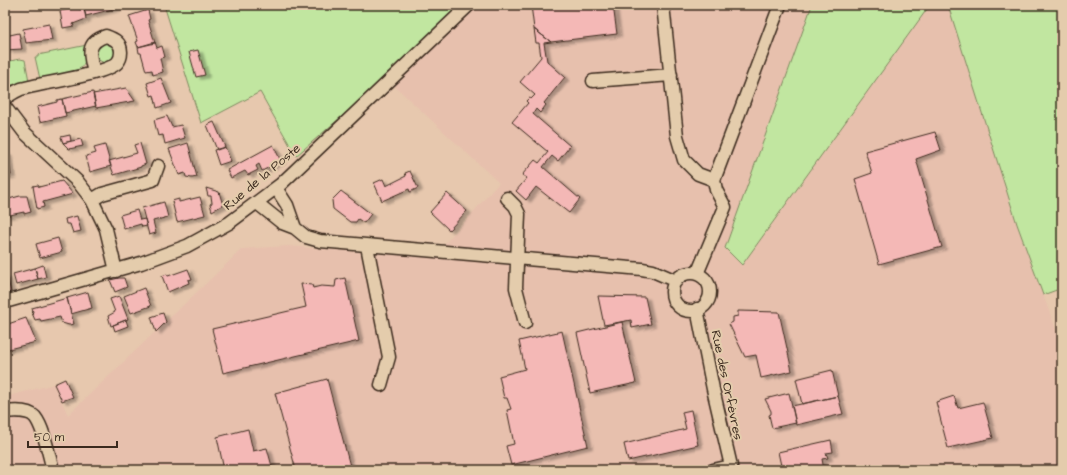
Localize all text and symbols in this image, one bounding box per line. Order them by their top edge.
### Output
street label: Rue de la Poste [220,139,304,215]
street label: Rue des Orfèvres [707,329,748,442]
scale bar [28,423,117,449]
text: 50 m [34,429,65,446]

